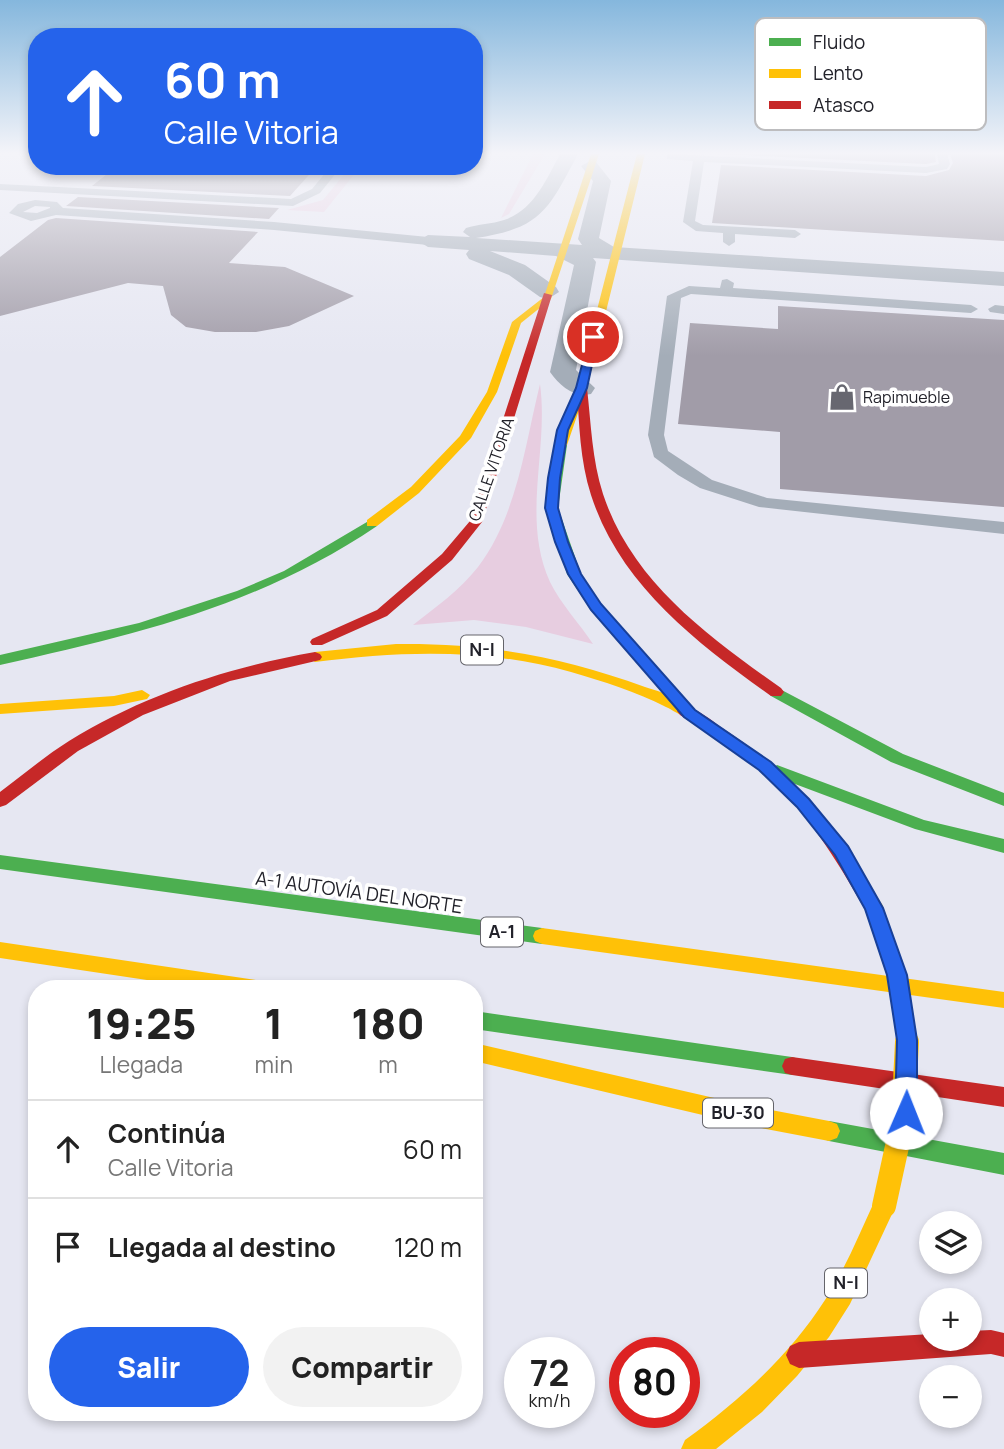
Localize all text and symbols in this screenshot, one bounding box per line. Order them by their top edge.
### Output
legend [755,18,986,130]
text: Fluido [813,29,865,55]
text: 60 m [164,46,281,113]
icon: ahead [49,56,140,147]
text: Lento [813,60,863,86]
text: Atasco [813,92,874,118]
text: Calle Vitoria [164,110,339,154]
pin [563,307,623,367]
icon: arrive [574,318,612,356]
shop icon: Rapimueble [827,382,857,412]
place label: Rapimueble [863,386,950,408]
street label: CALLE VITORIA [463,414,519,524]
road number: N-I [461,636,503,664]
street label: A-1 AUTOVÍA DEL NORTE [254,865,464,919]
road number: A-1 [481,917,523,946]
text: 19:25 [86,994,196,1052]
text: 1 [264,994,283,1052]
text: 180 [351,994,425,1052]
text: Llegada [100,1048,183,1080]
text: min [255,1048,293,1080]
text: m [378,1048,398,1080]
position arrow [869,1076,943,1150]
road number: BU-30 [703,1098,773,1128]
text: Continúa [108,1115,226,1151]
icon: ahead [49,1130,87,1168]
text: 60 m [403,1131,462,1167]
text: Calle Vitoria [108,1151,234,1183]
map controls [919,1211,982,1428]
button: layers [919,1211,982,1274]
icon: arrive [49,1228,87,1266]
text: Llegada al destino [108,1229,336,1265]
text: 120 m [394,1229,462,1265]
road number: N-I [825,1268,867,1298]
button: + [919,1288,982,1351]
button: Salir [49,1327,249,1407]
button: Compartir [263,1327,462,1407]
speed limit sign: 80 [609,1337,700,1428]
text: 72 [530,1349,569,1397]
button: − [919,1365,982,1428]
text: km/h [529,1388,570,1412]

